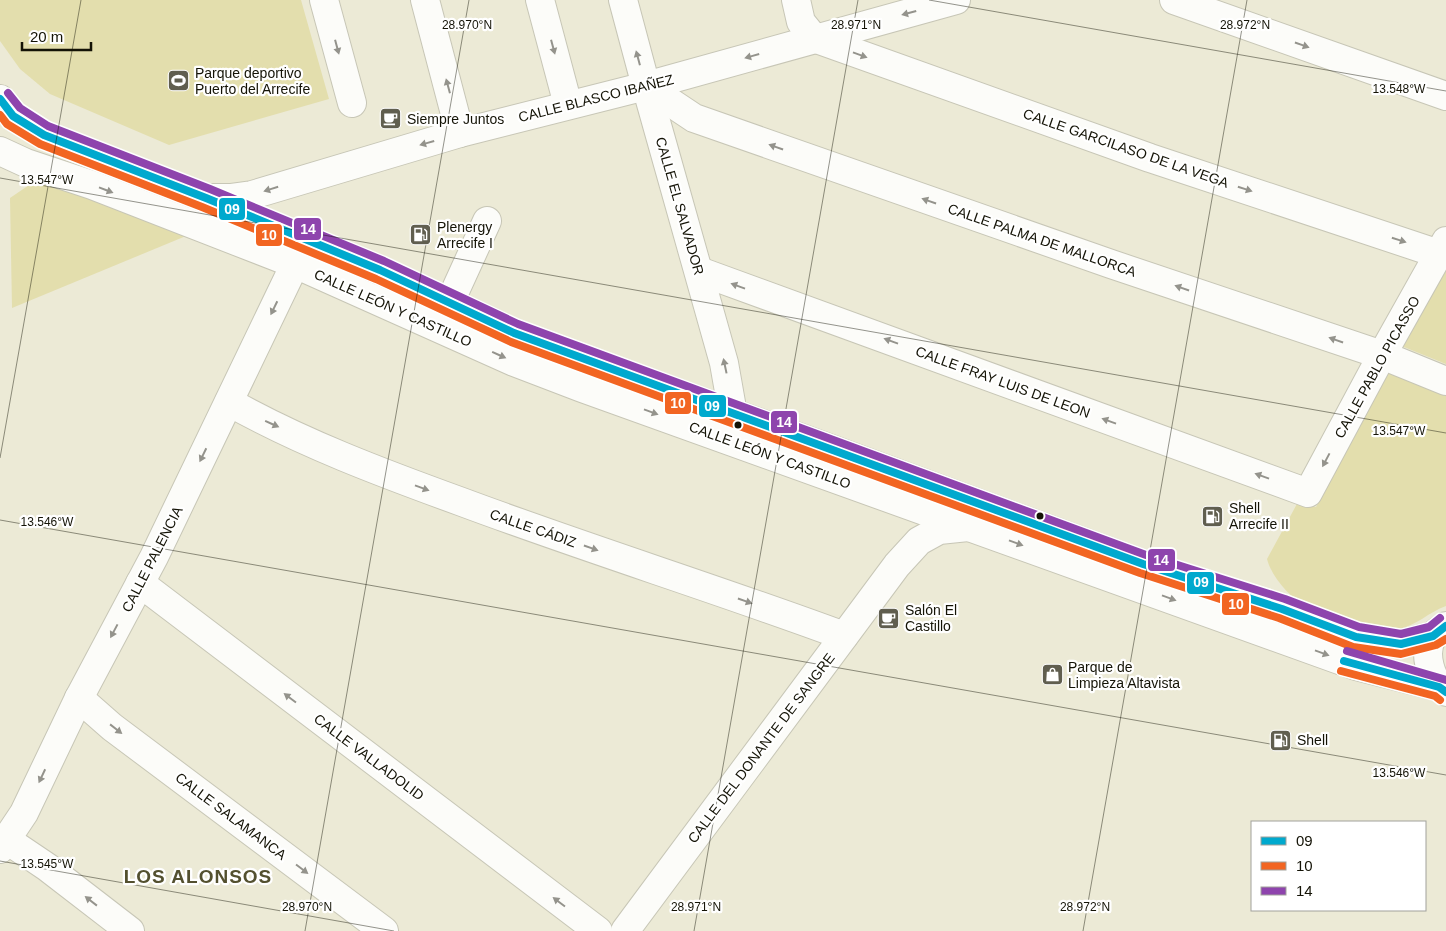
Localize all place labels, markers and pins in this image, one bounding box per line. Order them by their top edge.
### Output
place label: Parque deportivo Puerto del Arrecife [195,65,310,97]
sports icon: Parque deportivo Puerto del Arrecife [167,69,191,93]
cafe icon: Siempre Juntos [379,107,403,131]
place label: Siempre Juntos [407,111,504,127]
place label: Plenergy Arrecife I [437,219,493,251]
fuel station icon: Plenergy Arrecife I [409,223,433,247]
unlabelled marker [733,420,743,430]
place label: Shell Arrecife II [1229,500,1289,532]
fuel station icon: Shell Arrecife II [1201,504,1225,528]
unlabelled marker [1035,511,1045,521]
place label: Salón El Castillo [905,602,957,634]
cafe icon: Salón El Castillo [877,606,901,630]
place label: Parque de Limpieza Altavista [1068,659,1180,691]
shop icon: Parque de Limpieza Altavista [1040,663,1064,687]
fuel station icon: Shell [1269,728,1293,752]
place label: Shell [1297,732,1328,748]

